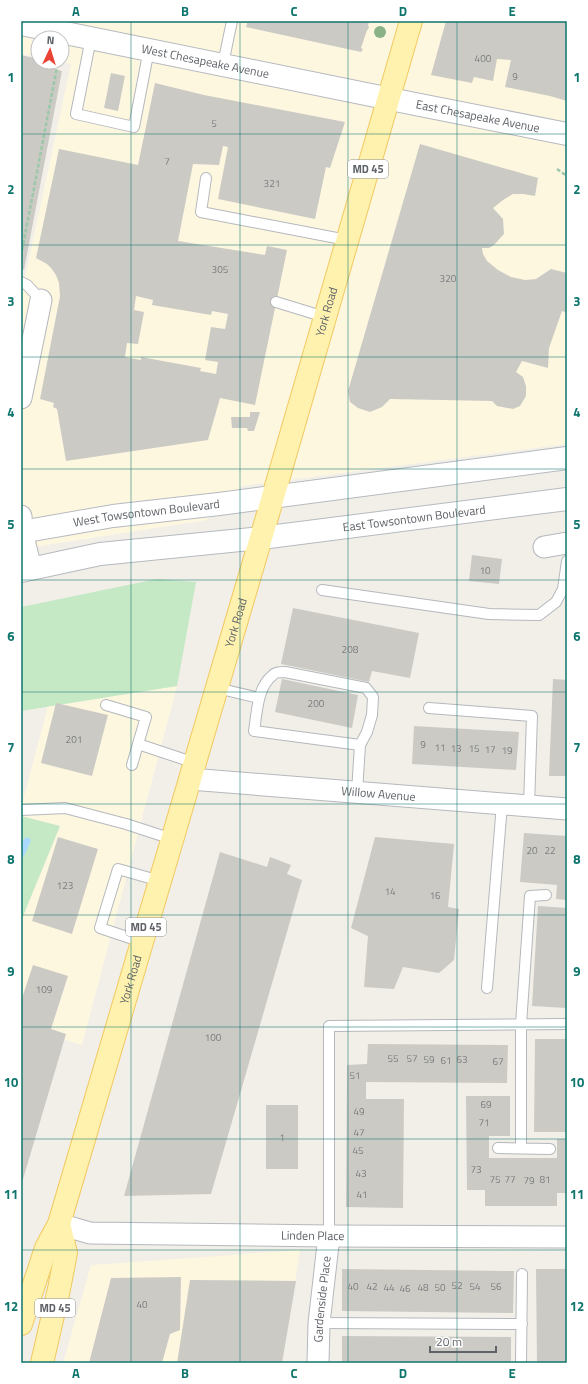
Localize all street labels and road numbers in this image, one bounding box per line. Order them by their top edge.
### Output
street label: West Chesapeake Avenue [140,39,271,83]
street label: East Chesapeake Avenue [414,94,542,137]
road number: MD 45 [348,160,388,178]
street label: York Road [310,285,342,339]
street label: West Towsontown Boulevard [72,494,221,532]
street label: East Towsontown Boulevard [342,499,487,536]
street label: York Road [219,596,252,650]
street label: Willow Avenue [341,781,416,806]
road number: MD 45 [126,918,166,936]
street label: York Road [114,953,147,1006]
street label: Linden Place [281,1225,345,1245]
street label: Gardenside Place [309,1255,336,1343]
road number: MD 45 [35,1299,75,1317]

